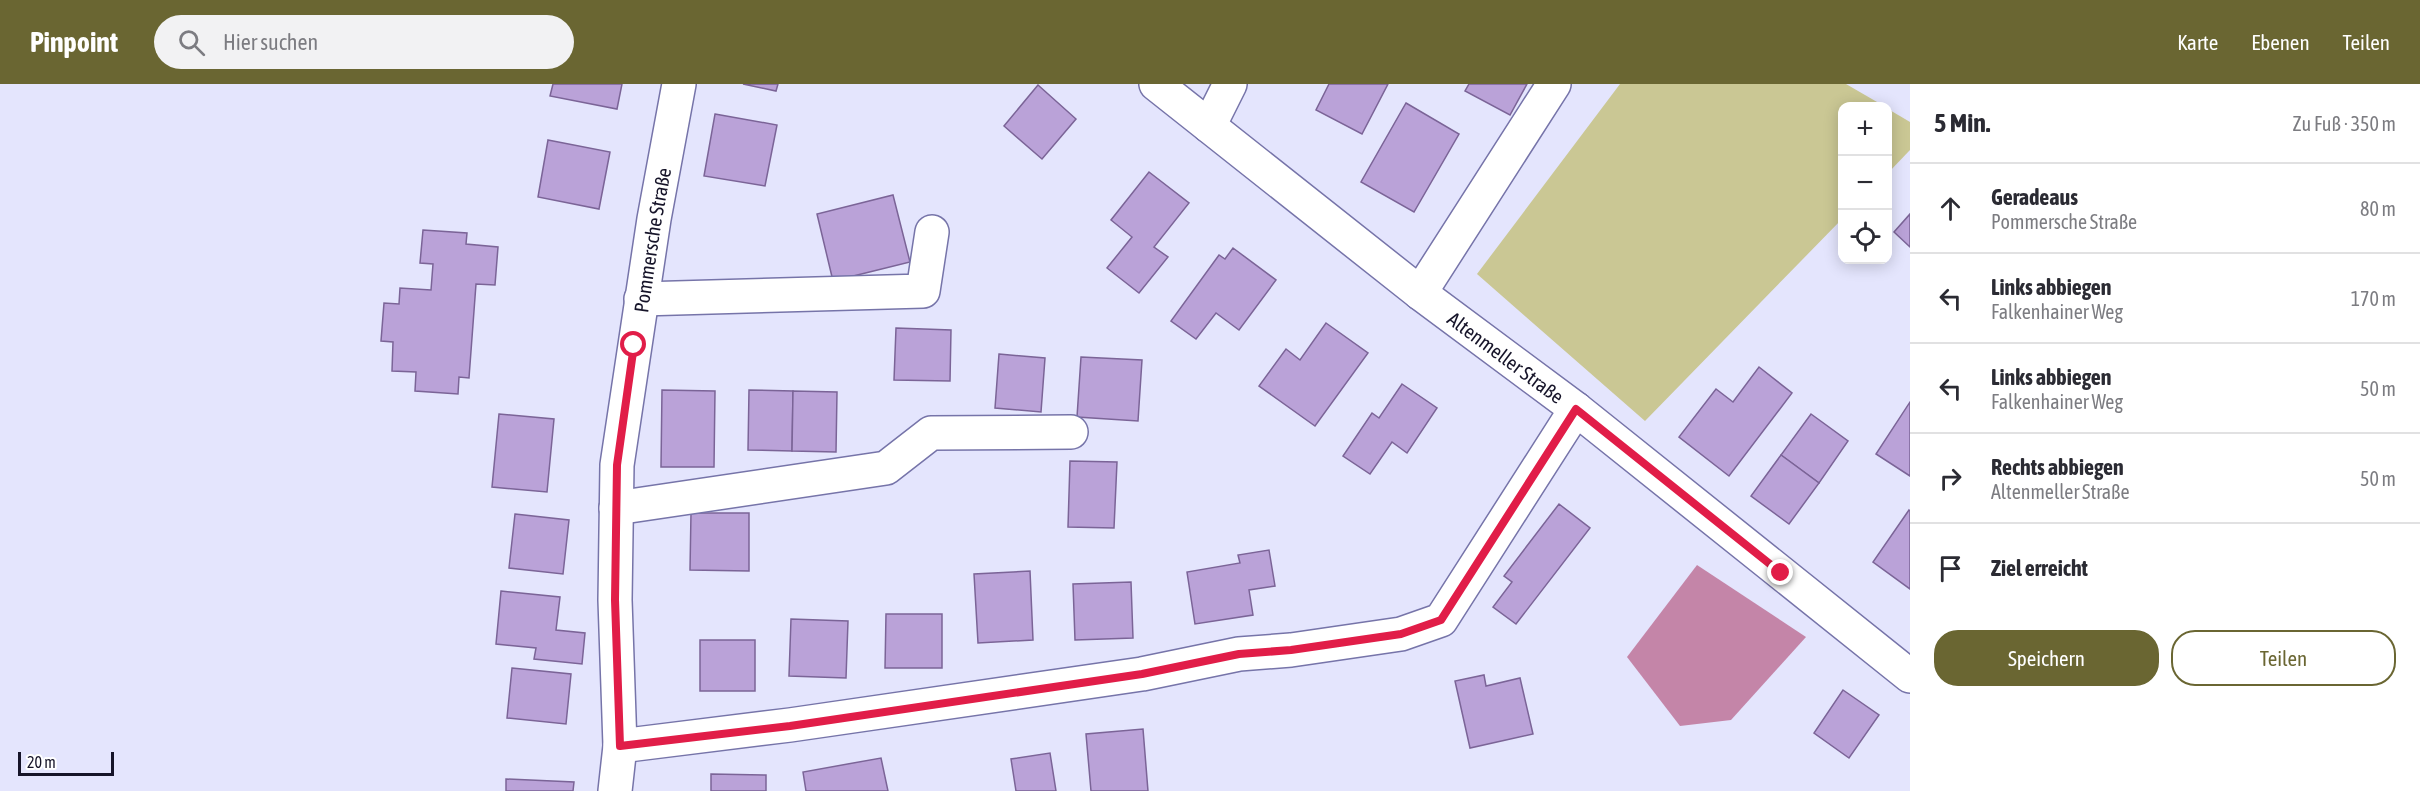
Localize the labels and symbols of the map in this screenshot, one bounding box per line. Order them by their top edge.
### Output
street label: Pommersche Straße [629,166,675,314]
street label: Altenmeller Straße [1444,306,1569,408]
route start [620,331,646,357]
route end [1767,559,1793,585]
scale bar [18,749,114,776]

